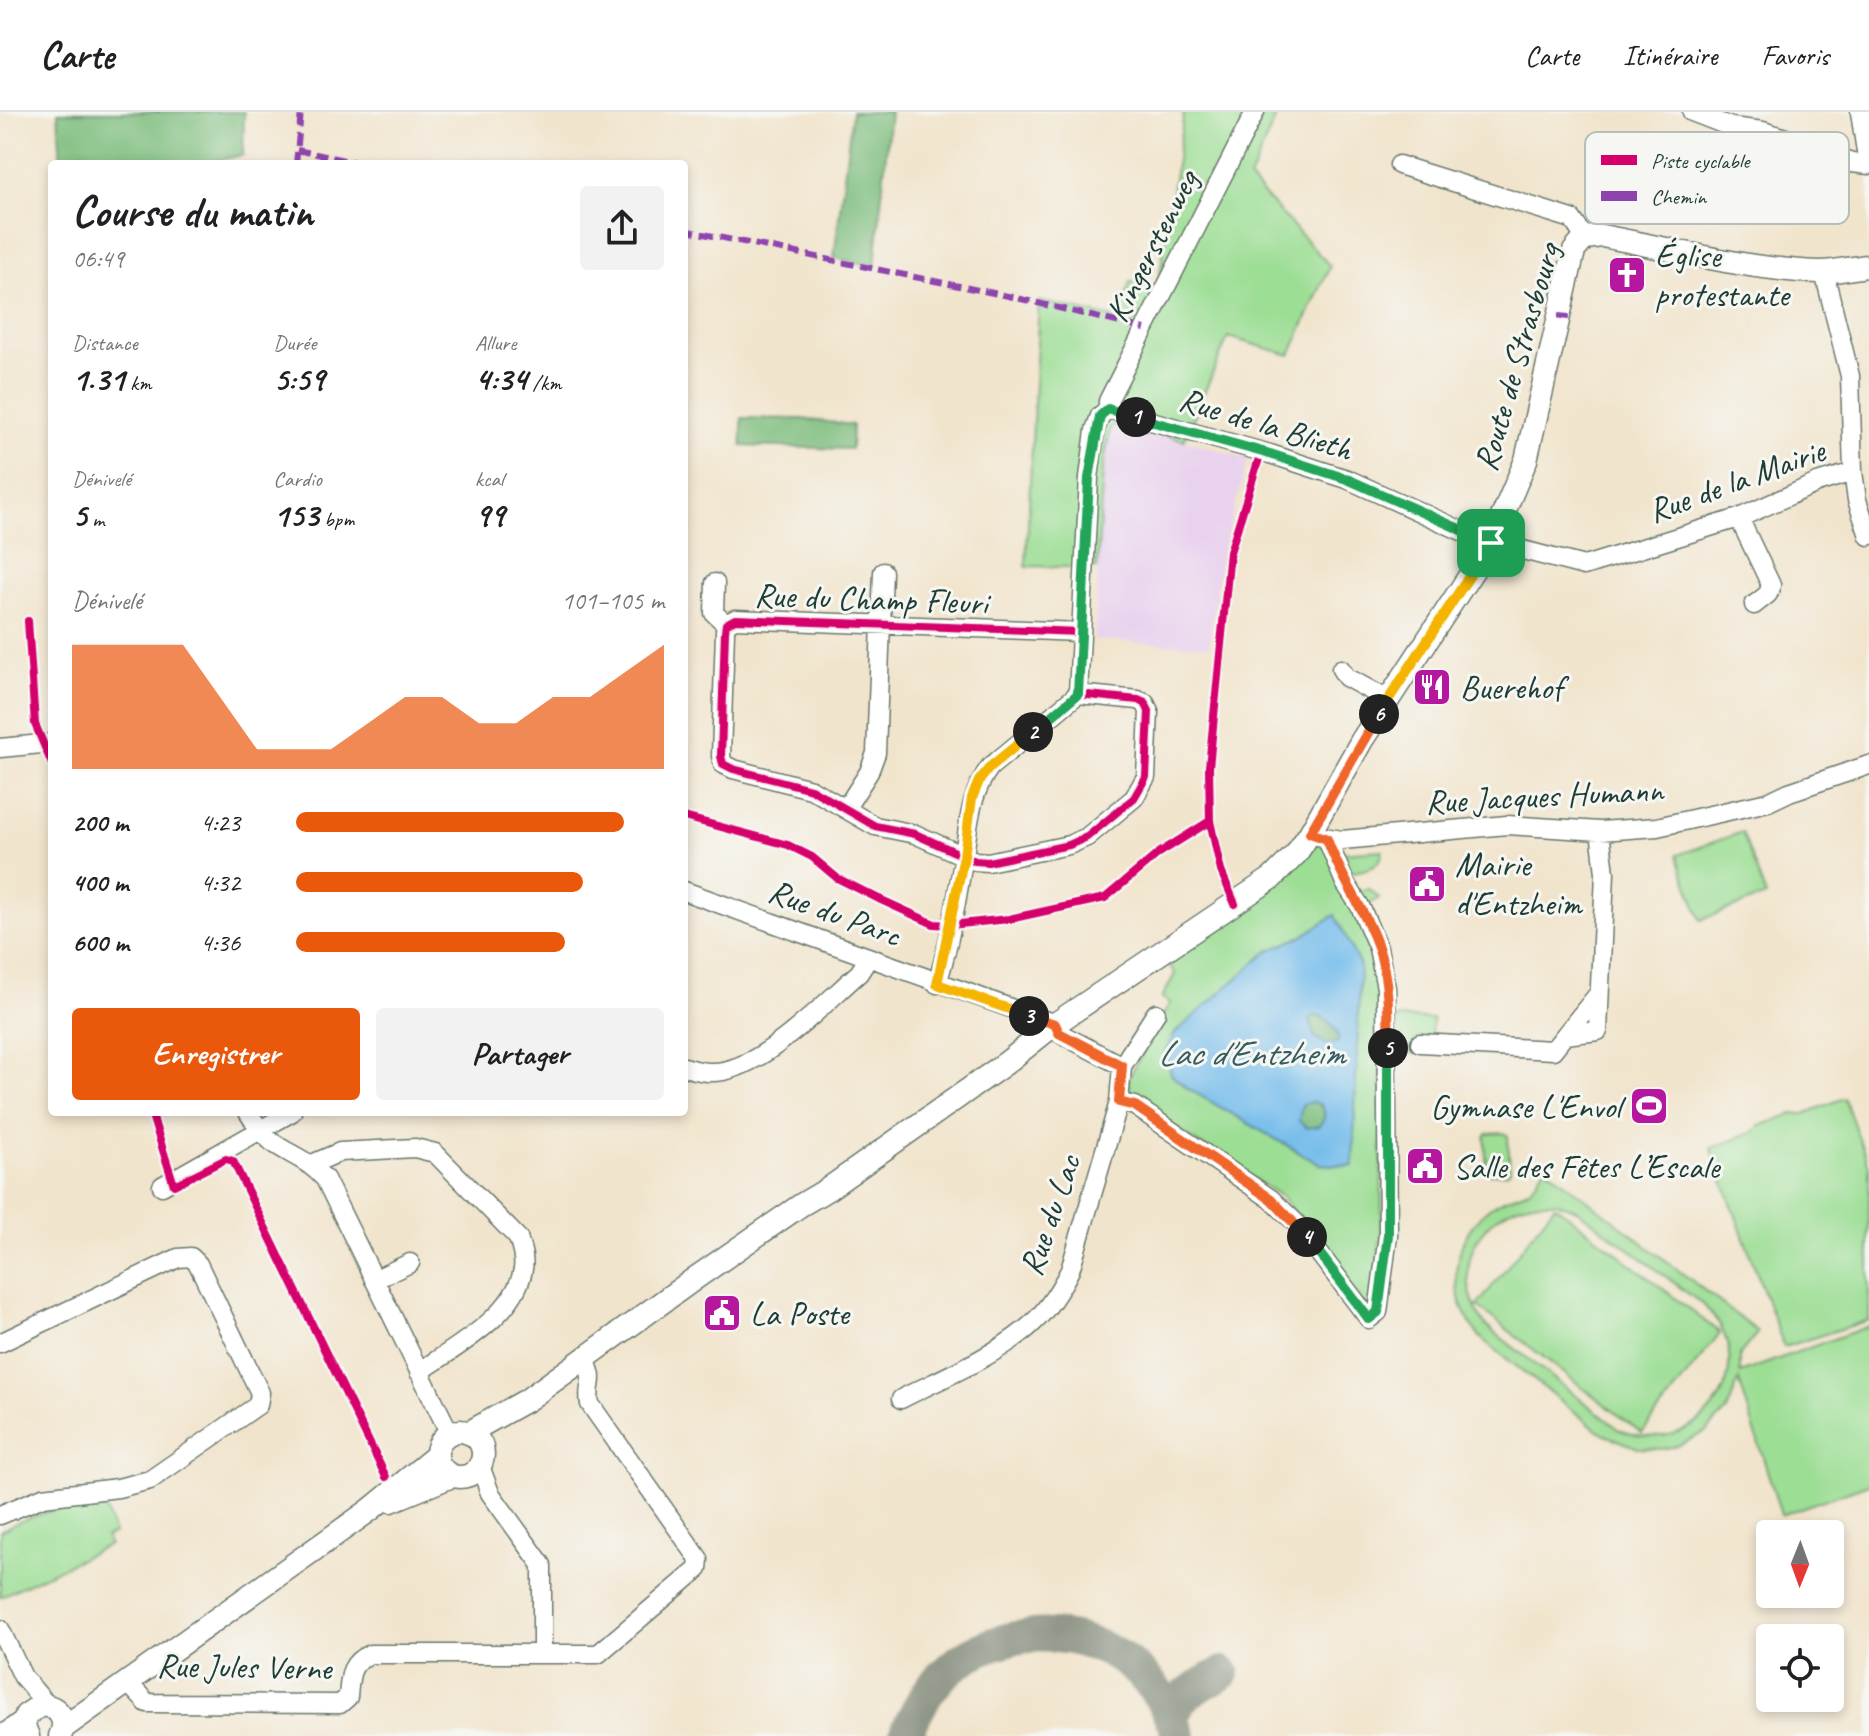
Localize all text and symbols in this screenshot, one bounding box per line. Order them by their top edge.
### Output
text: Carte [40,32,114,79]
text: Carte [1525,38,1579,73]
text: Itinéraire [1623,38,1717,73]
text: Favoris [1761,38,1829,73]
legend [1585,132,1849,224]
text: Piste cyclable [1651,147,1751,175]
street label: Kingerstenweg [1095,161,1209,329]
text: Chemin [1651,183,1707,211]
text: Course du matin [72,184,313,239]
button: share [580,186,664,270]
place label: Église protestante [1655,234,1792,316]
street label: Route de Strasbourg [1463,236,1570,476]
text: 06:49 [72,242,124,275]
church icon: Église protestante [1606,254,1648,296]
text: Distance [72,329,138,357]
text: Durée [273,329,316,357]
text: Allure [475,329,516,357]
text: 1.31 [72,357,125,400]
text: 5:59 [273,357,324,400]
text: 4:34 [475,357,527,400]
text: km [125,369,151,397]
text: /km [527,369,561,397]
street label: Rue de la Blieth [1174,377,1359,471]
pin: 1 [1116,397,1156,437]
text: 1 [1131,403,1141,431]
street label: Rue de la Mairie [1642,428,1832,532]
text: Dénivelé [72,465,131,493]
text: Cardio [273,465,322,493]
text: kcal [475,465,504,493]
text: 5 [72,493,87,536]
text: 153 [273,493,319,536]
text: 99 [475,493,504,536]
text: m [87,505,104,533]
text: bpm [319,505,354,533]
pin [1457,509,1525,577]
icon: arrive [1469,521,1513,565]
street label: Rue du Champ Fleuri [754,573,992,624]
text: Dénivelé [72,584,142,617]
text: 101–105 m [561,584,664,617]
restaurant icon: Buerehof [1411,666,1453,708]
place label: Buerehof [1460,666,1570,709]
pin: 6 [1359,694,1399,734]
text: 6 [1374,700,1384,728]
pin: 2 [1013,712,1053,752]
text: 2 [1028,718,1038,746]
street label: Rue Jacques Humann [1424,768,1666,823]
text: 200 m [72,806,128,839]
text: 4:23 [200,806,240,839]
place label: Mairie d'Entzheim [1455,843,1584,925]
public building icon: Mairie d'Entzheim [1406,863,1448,905]
text: 400 m [72,866,128,899]
text: 4:32 [200,866,240,899]
street label: Rue du Parc [763,869,908,957]
text: 600 m [72,926,129,959]
text: 4:36 [200,926,240,959]
pin: 3 [1009,996,1049,1036]
text: 3 [1024,1002,1034,1030]
button: Enregistrer [72,1008,360,1100]
button: Partager [376,1008,664,1100]
pin: 5 [1368,1028,1408,1068]
water label: Lac d'Entzheim [1158,1030,1348,1076]
text: 5 [1383,1034,1393,1062]
place label: Gymnase L'Envol [1430,1085,1627,1128]
sports icon: Gymnase L'Envol [1628,1085,1670,1127]
public building icon: Salle des Fêtes L’Escale [1404,1145,1446,1187]
place label: Salle des Fêtes L’Escale [1453,1145,1721,1188]
street label: Rue du Lac [1009,1147,1091,1281]
pin: 4 [1287,1217,1327,1257]
text: 4 [1302,1223,1312,1251]
public building icon: La Poste [701,1292,743,1334]
place label: La Poste [750,1292,851,1335]
north arrow [1756,1520,1844,1608]
map controls [1756,1520,1844,1712]
button: locate [1756,1624,1844,1712]
street label: Rue Jules Verne [156,1643,334,1690]

